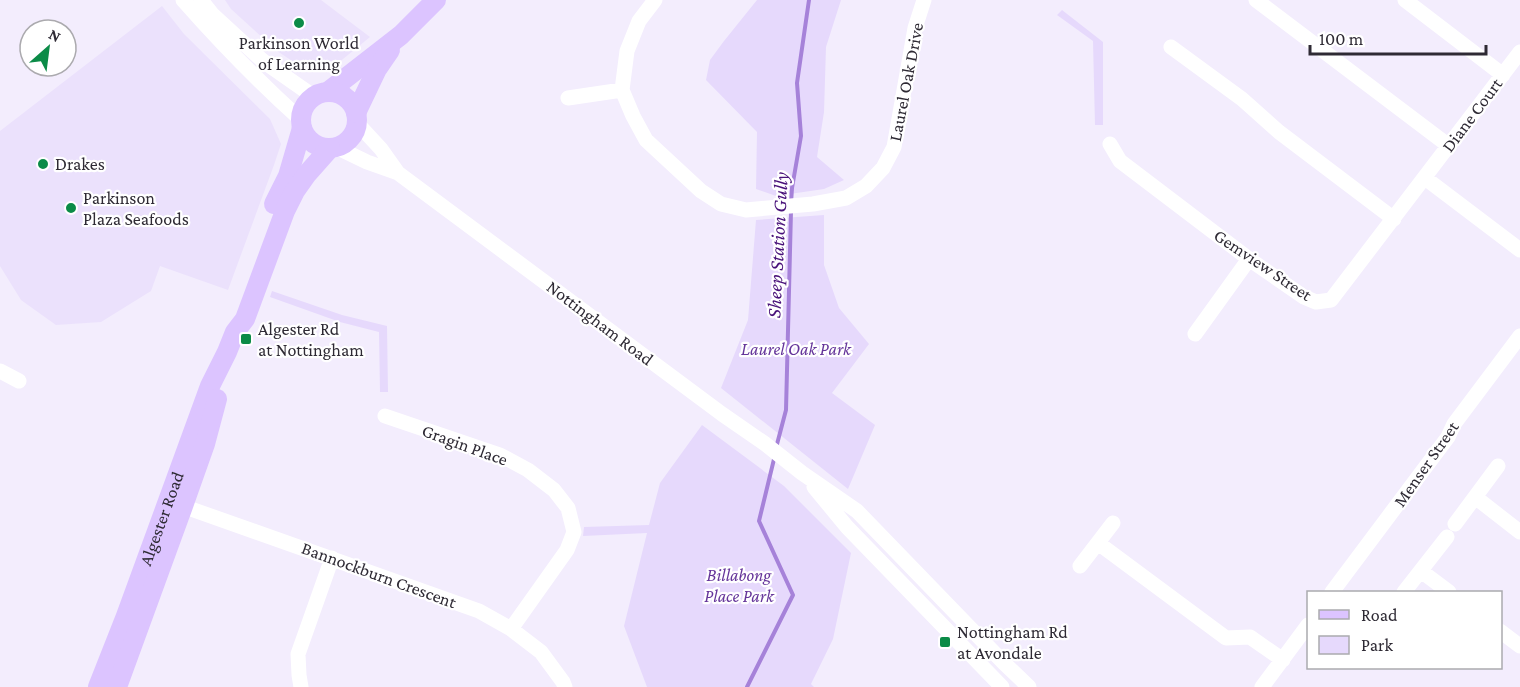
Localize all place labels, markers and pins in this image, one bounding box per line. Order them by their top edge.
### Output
marker: Parkinson World of Learning [292,16,306,30]
place label: Parkinson World of Learning [239,33,360,74]
place label: Drakes [55,154,105,174]
marker: Drakes [36,157,50,171]
place label: Parkinson Plaza Seafoods [83,188,189,229]
marker: Parkinson Plaza Seafoods [64,201,78,215]
place label: Algester Rd at Nottingham [258,319,364,360]
marker: Algester Rd at Nottingham [239,332,253,346]
place label: Nottingham Rd at Avondale [957,622,1068,663]
marker: Nottingham Rd at Avondale [938,635,952,649]

